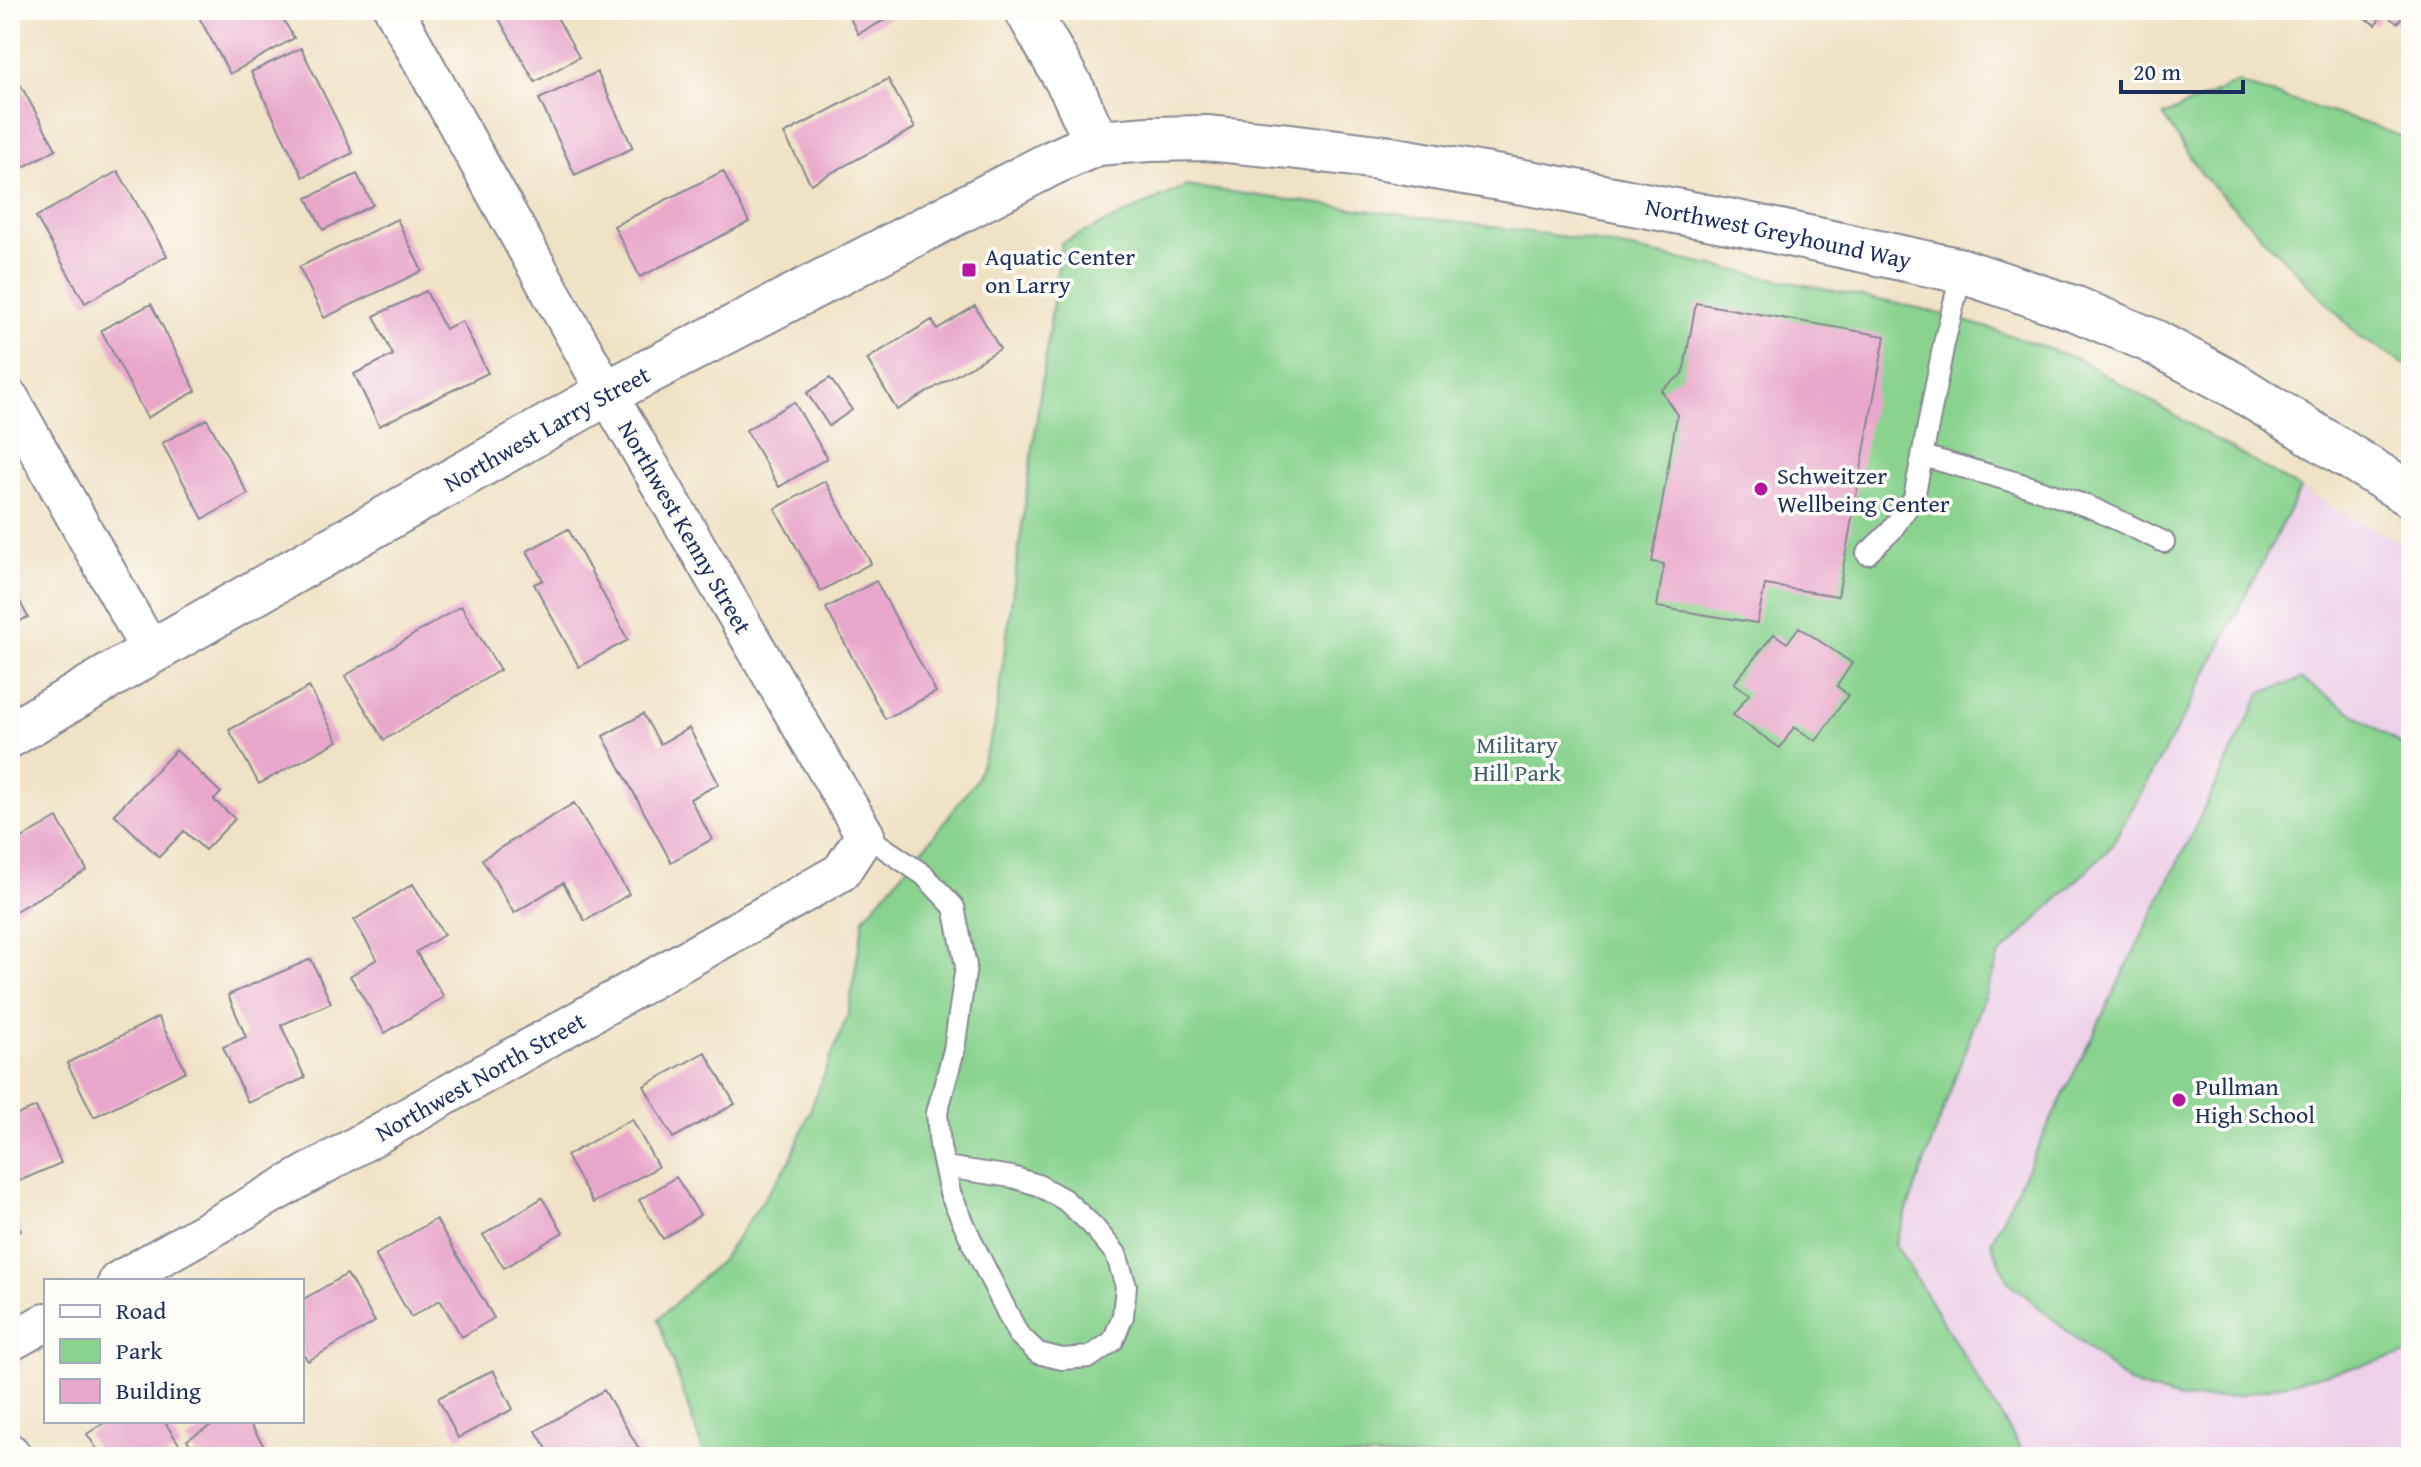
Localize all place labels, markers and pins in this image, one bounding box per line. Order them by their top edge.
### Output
place label: Aquatic Center on Larry [985,239,1135,302]
marker: Aquatic Center on Larry [960,261,978,279]
place label: Schweitzer Wellbeing Center [1777,458,1950,521]
marker: Schweitzer Wellbeing Center [1752,480,1770,498]
place label: Pullman High School [2195,1069,2315,1132]
marker: Pullman High School [2170,1091,2188,1109]

